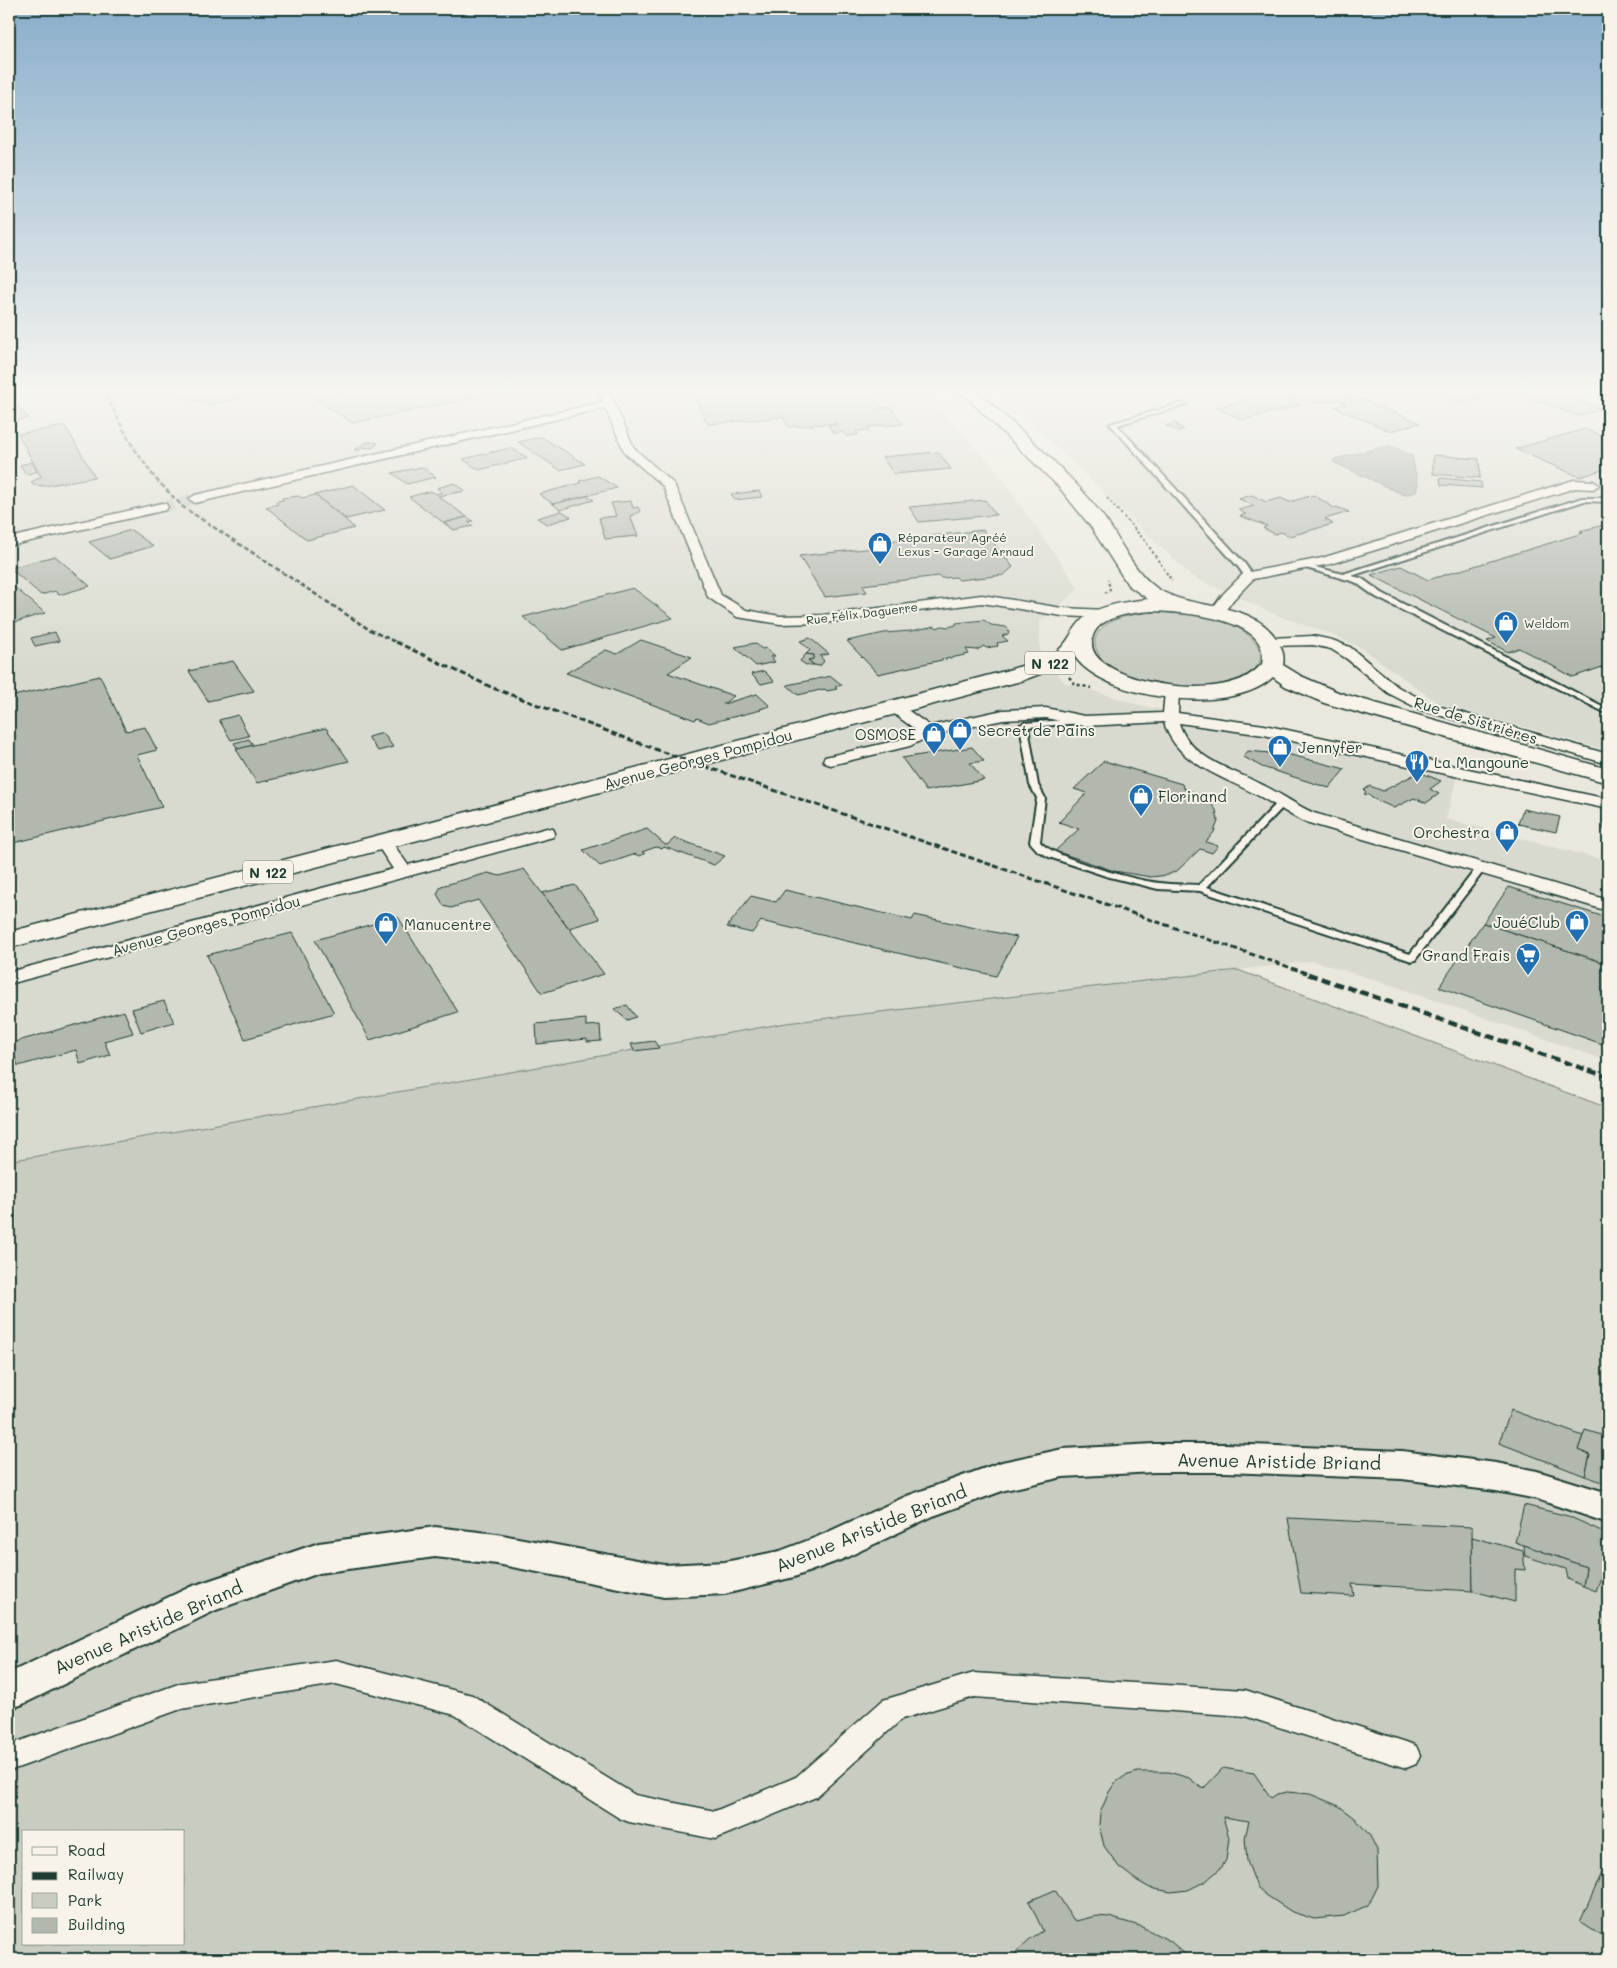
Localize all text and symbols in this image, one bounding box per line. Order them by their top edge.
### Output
place label: Réparateur Agréé Lexus - Garage Arnaud [898,529,1034,559]
shop icon: Réparateur Agréé Lexus - Garage Arnaud [867,531,893,565]
street label: Rue Félix Daguerre [805,598,919,628]
shop icon: Weldom [1493,610,1519,644]
place label: Weldom [1524,615,1569,631]
road number: N 122 [1025,651,1075,674]
street label: Rue de Sistrières [1412,692,1540,748]
shop icon: Secret de Pains [947,717,973,751]
place label: Secret de Pains [978,720,1095,740]
shop icon: OSMOSE [921,721,947,755]
street label: Avenue Georges Pompidou [602,724,794,794]
place label: OSMOSE [855,724,916,744]
shop icon: Jennyfer [1267,734,1293,768]
place label: Jennyfer [1298,737,1363,757]
restaurant icon: La Mangoune [1404,749,1430,783]
place label: La Mangoune [1434,752,1529,772]
shop icon: Florinand [1128,783,1154,817]
place label: Florinand [1158,786,1227,806]
shop icon: Orchestra [1494,819,1520,853]
place label: Orchestra [1413,822,1490,842]
road number: N 122 [243,860,293,884]
street label: Avenue Georges Pompidou [110,890,302,960]
shop icon: JouéClub [1564,909,1590,943]
shop icon: Manucentre [373,911,399,945]
place label: JouéClub [1493,912,1560,932]
place label: Manucentre [404,914,492,934]
supermarket icon: Grand Frais [1515,942,1541,976]
place label: Grand Frais [1422,945,1510,965]
street label: Avenue Aristide Briand [1177,1447,1381,1475]
street label: Avenue Aristide Briand [772,1479,970,1577]
street label: Avenue Aristide Briand [50,1575,246,1679]
legend [22,1830,185,1946]
text: Road [68,1840,105,1860]
text: Railway [68,1864,124,1884]
text: Park [68,1890,102,1910]
text: Building [68,1914,125,1934]

